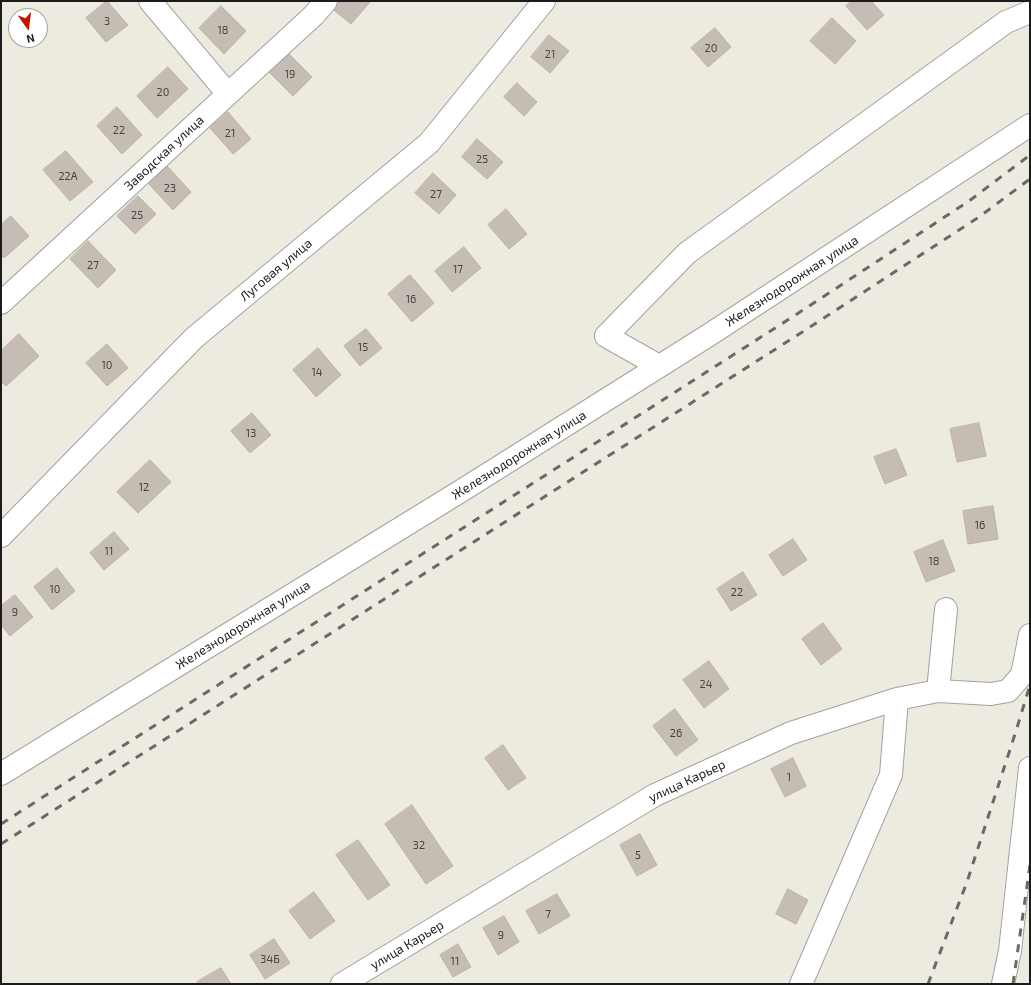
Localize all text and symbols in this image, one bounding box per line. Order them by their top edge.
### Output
north arrow [8,8,48,48]
house number: 3 [104,14,110,28]
house number: 18 [217,23,229,37]
text: N [25,32,36,46]
house number: 20 [705,41,717,55]
house number: 21 [545,47,555,61]
house number: 19 [285,67,295,81]
house number: 20 [157,85,169,99]
street label: Заводская улица [121,112,207,194]
house number: 22 [113,123,125,137]
house number: 21 [225,126,235,140]
house number: 25 [476,152,488,166]
house number: 22А [58,169,78,183]
house number: 23 [164,181,176,195]
house number: 27 [430,187,442,201]
house number: 25 [131,208,143,222]
street label: Железнодорожная улица [723,232,861,330]
street label: Луговая улица [237,235,315,305]
house number: 27 [87,258,99,272]
house number: 17 [453,262,463,276]
house number: 16 [406,292,416,306]
house number: 15 [358,340,368,354]
house number: 10 [101,358,113,372]
house number: 14 [311,365,323,379]
street label: Железнодорожная улица [449,407,589,503]
house number: 13 [246,426,256,440]
house number: 12 [139,480,149,494]
house number: 16 [975,518,985,532]
house number: 11 [105,544,113,558]
house number: 18 [928,554,940,568]
street label: Железнодорожная улица [173,577,313,673]
house number: 10 [49,582,61,596]
house number: 22 [731,585,743,599]
house number: 9 [12,605,18,619]
house number: 24 [700,677,712,691]
house number: 26 [670,726,682,740]
street label: улица Карьер [646,756,728,806]
house number: 1 [787,770,791,784]
house number: 32 [413,838,425,852]
house number: 5 [635,848,641,862]
house number: 7 [545,907,551,921]
street label: улица Карьер [367,917,447,973]
house number: 9 [498,928,504,942]
house number: 34Б [260,952,280,966]
house number: 11 [451,954,459,968]

